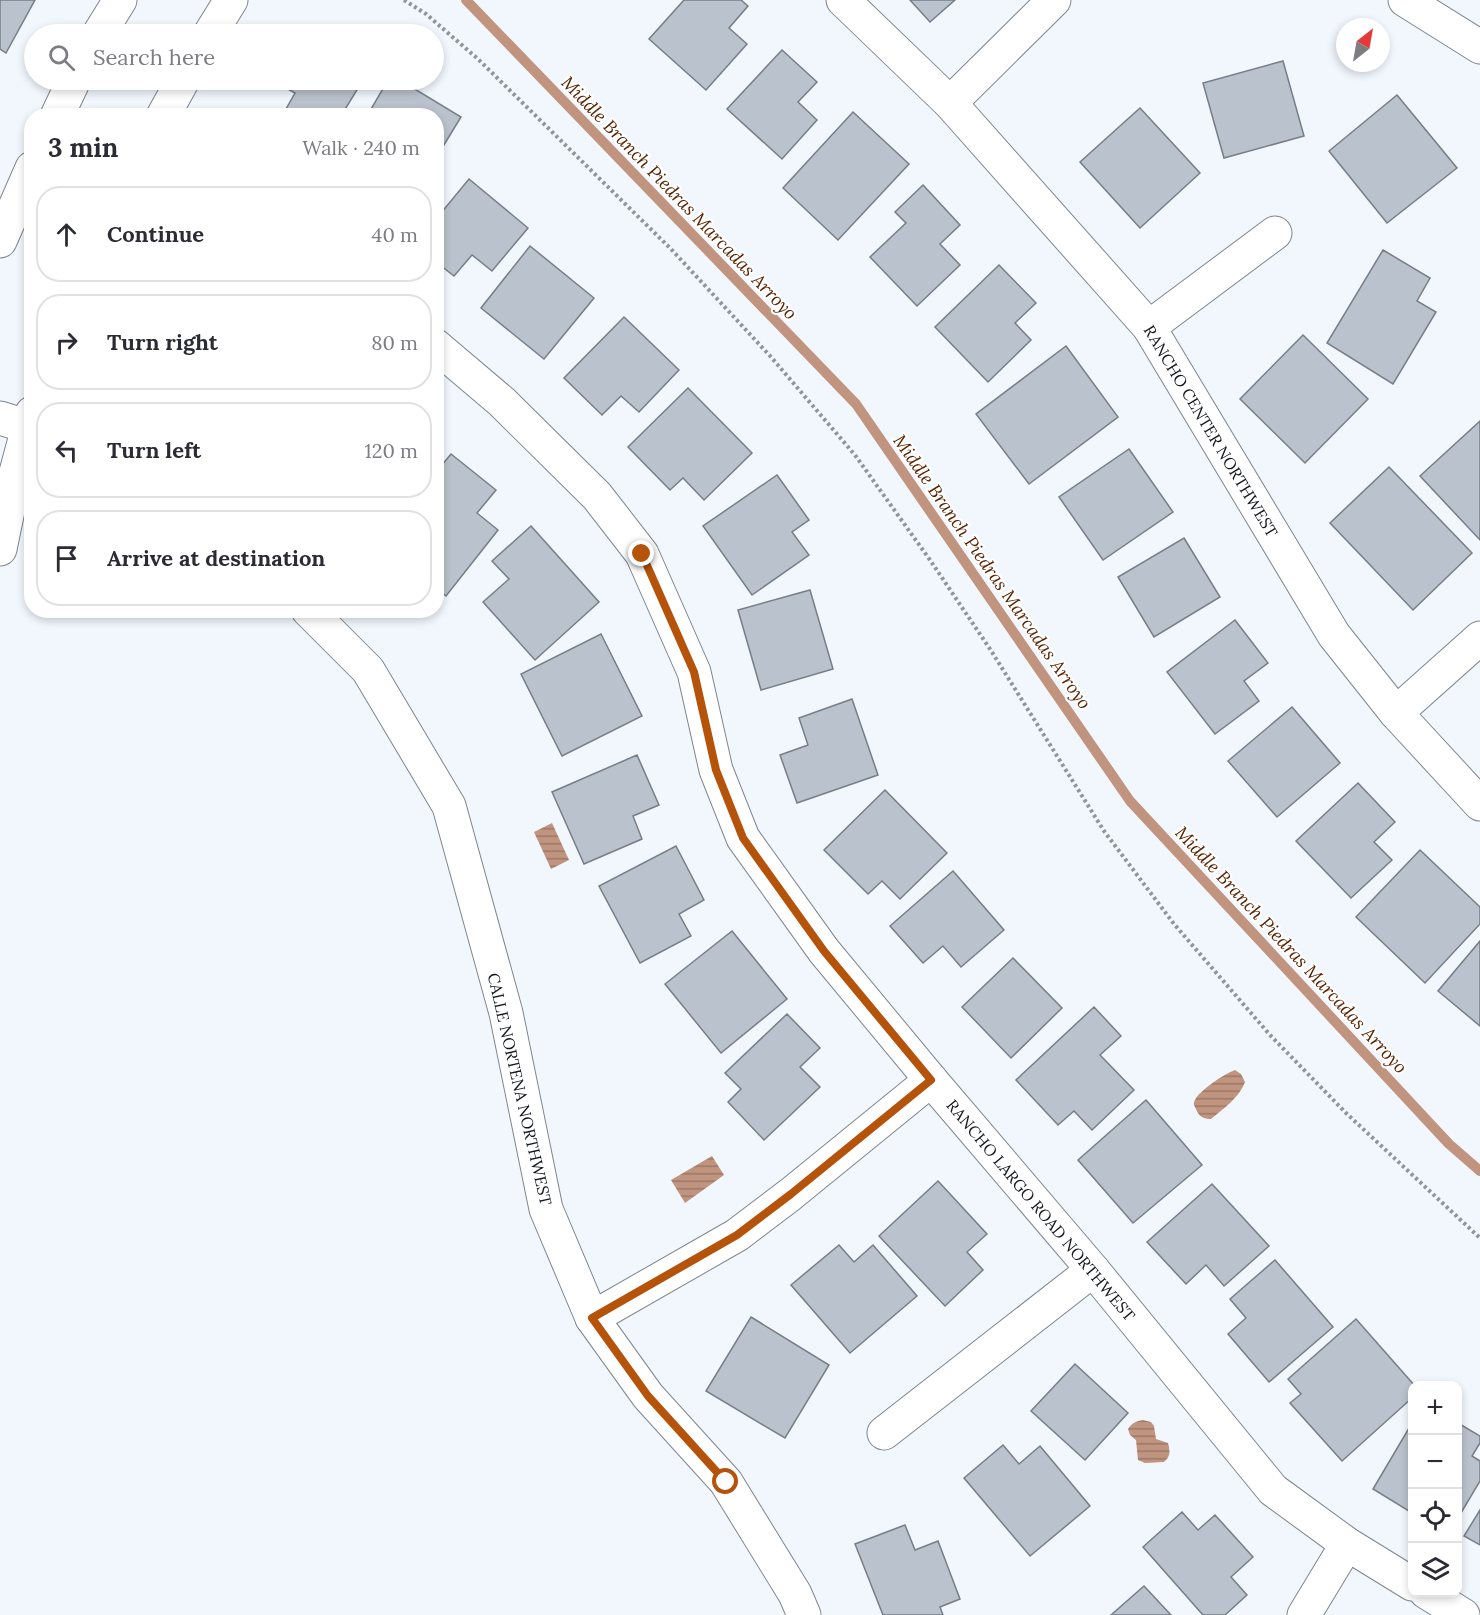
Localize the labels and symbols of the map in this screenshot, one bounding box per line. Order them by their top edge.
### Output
north arrow [1336,18,1390,72]
water label: Middle Branch Piedras Marcadas Arroyo [557,71,802,324]
street label: RANCHO CENTER NORTHWEST [1140,321,1282,541]
water label: Middle Branch Piedras Marcadas Arroyo [888,430,1096,713]
route end [628,540,654,566]
water label: Middle Branch Piedras Marcadas Arroyo [1170,821,1412,1078]
street label: CALLE NORTENA NORTHWEST [484,971,556,1207]
street label: RANCHO LARGO ROAD NORTHWEST [942,1095,1140,1325]
route start [712,1468,738,1494]

